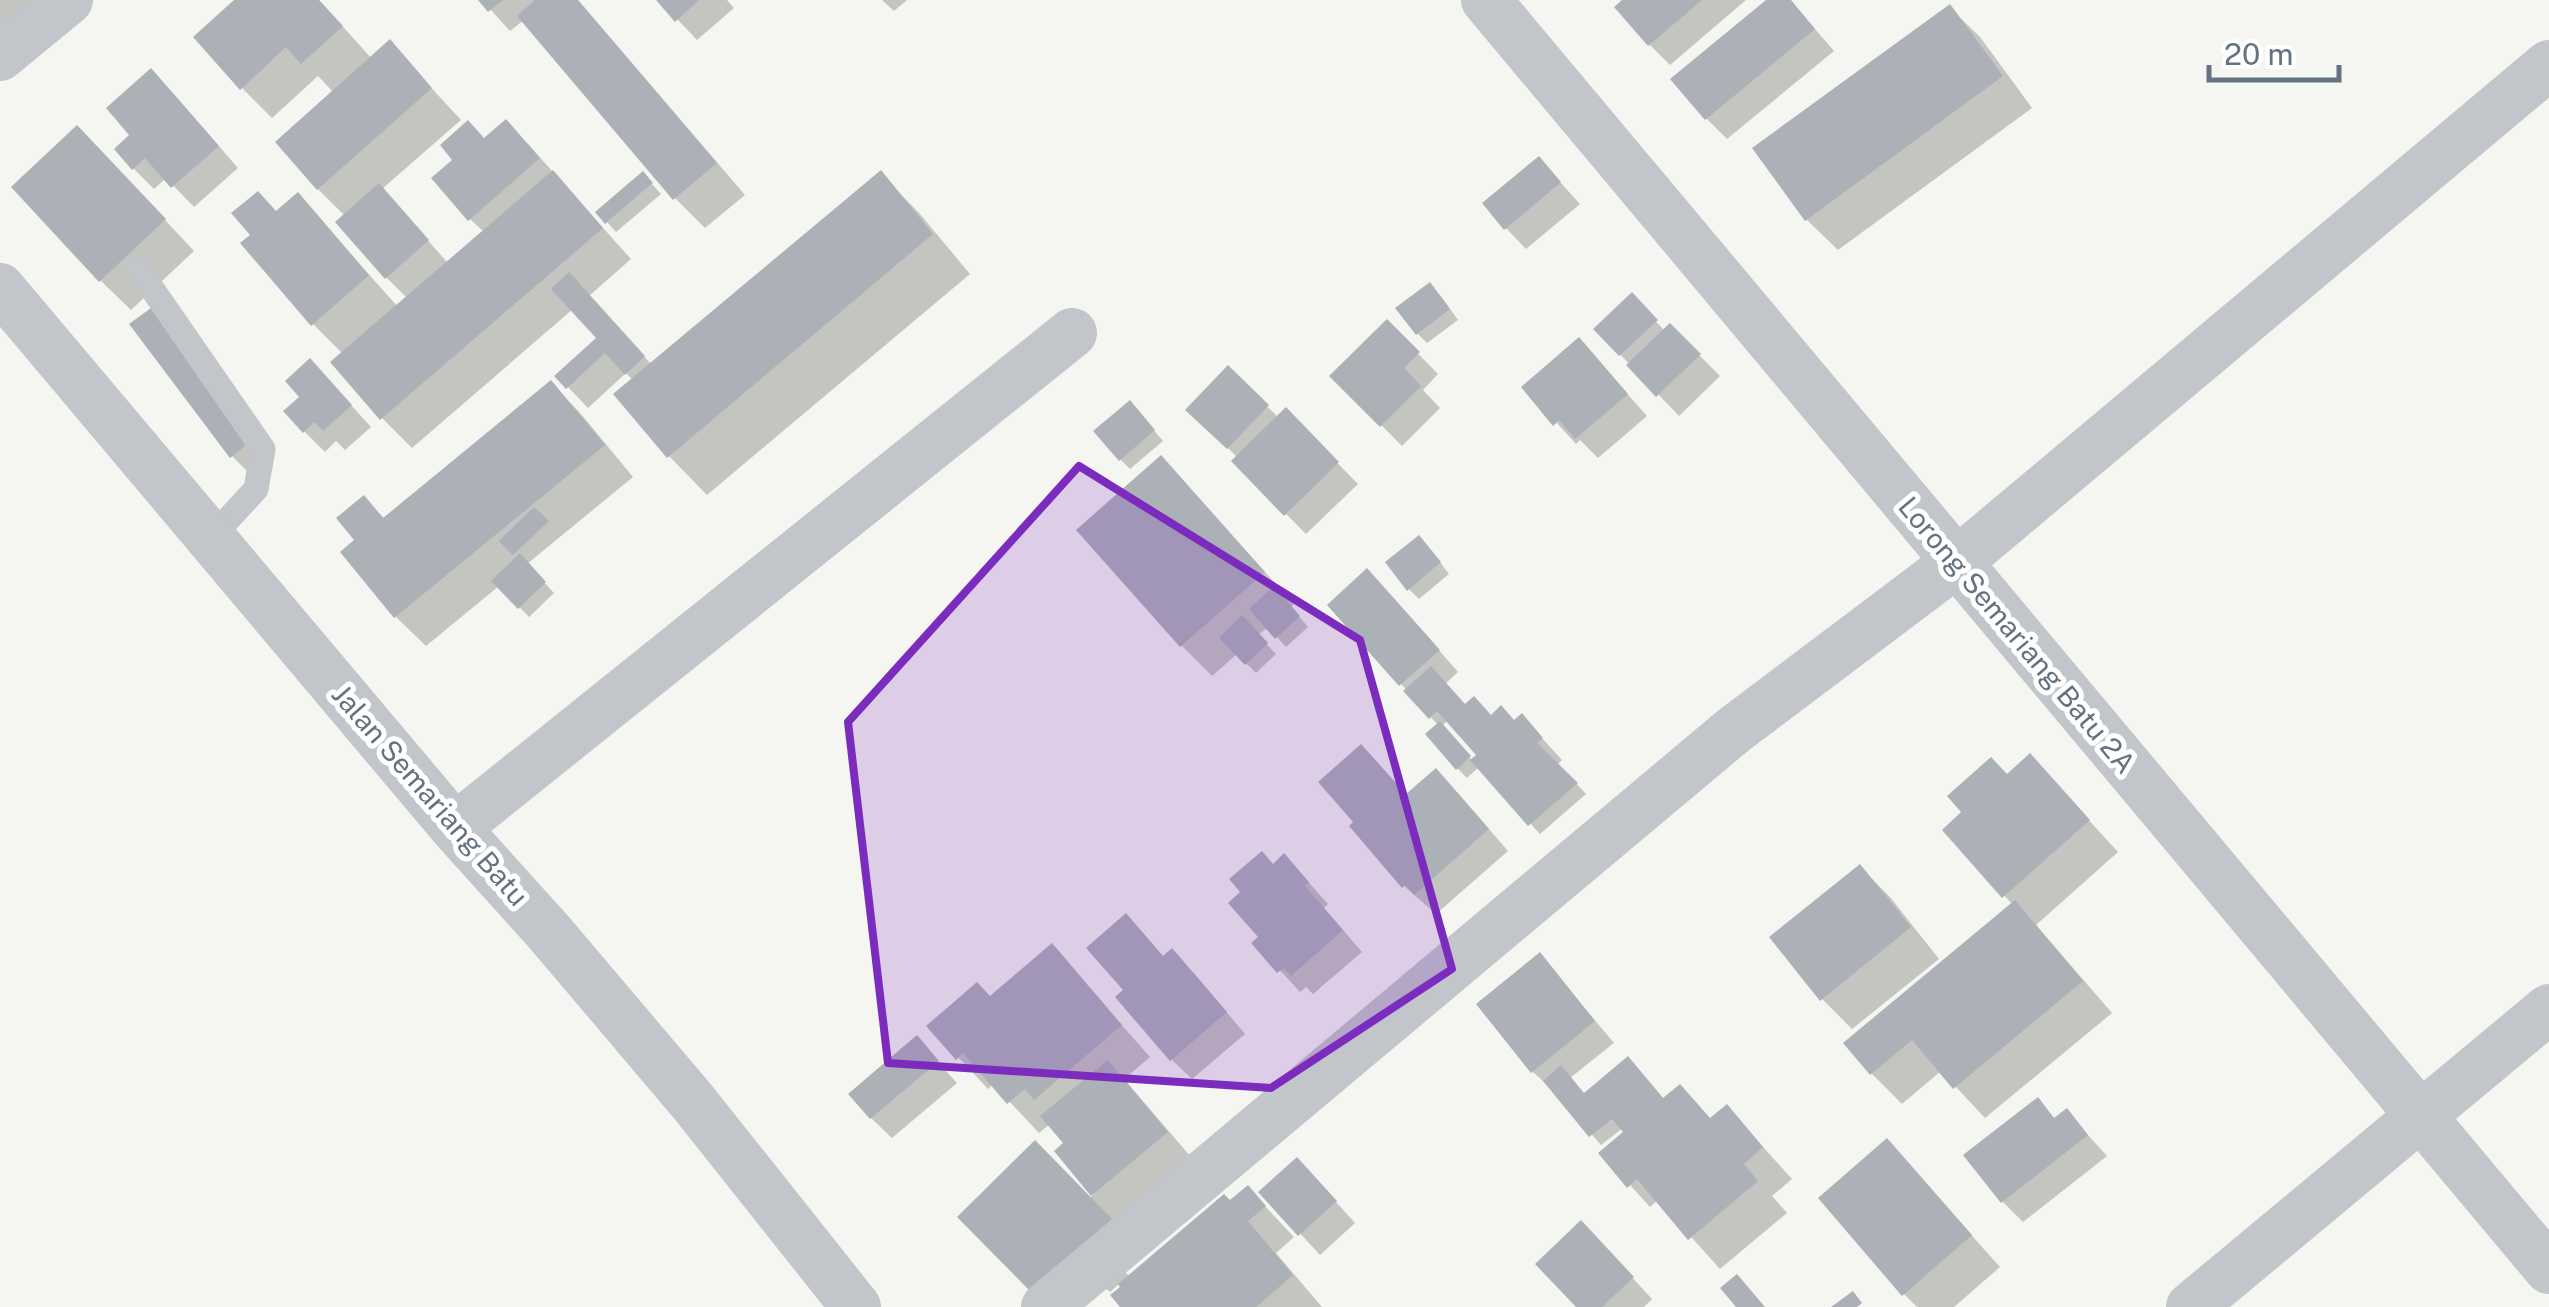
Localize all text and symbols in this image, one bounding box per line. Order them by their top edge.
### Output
scale bar [2209,20,2339,82]
text: 20 m [2224,36,2293,72]
street label: Lorong Semariang Batu 2A [1892,490,2143,780]
street label: Jalan Semariang Batu [325,677,535,912]

